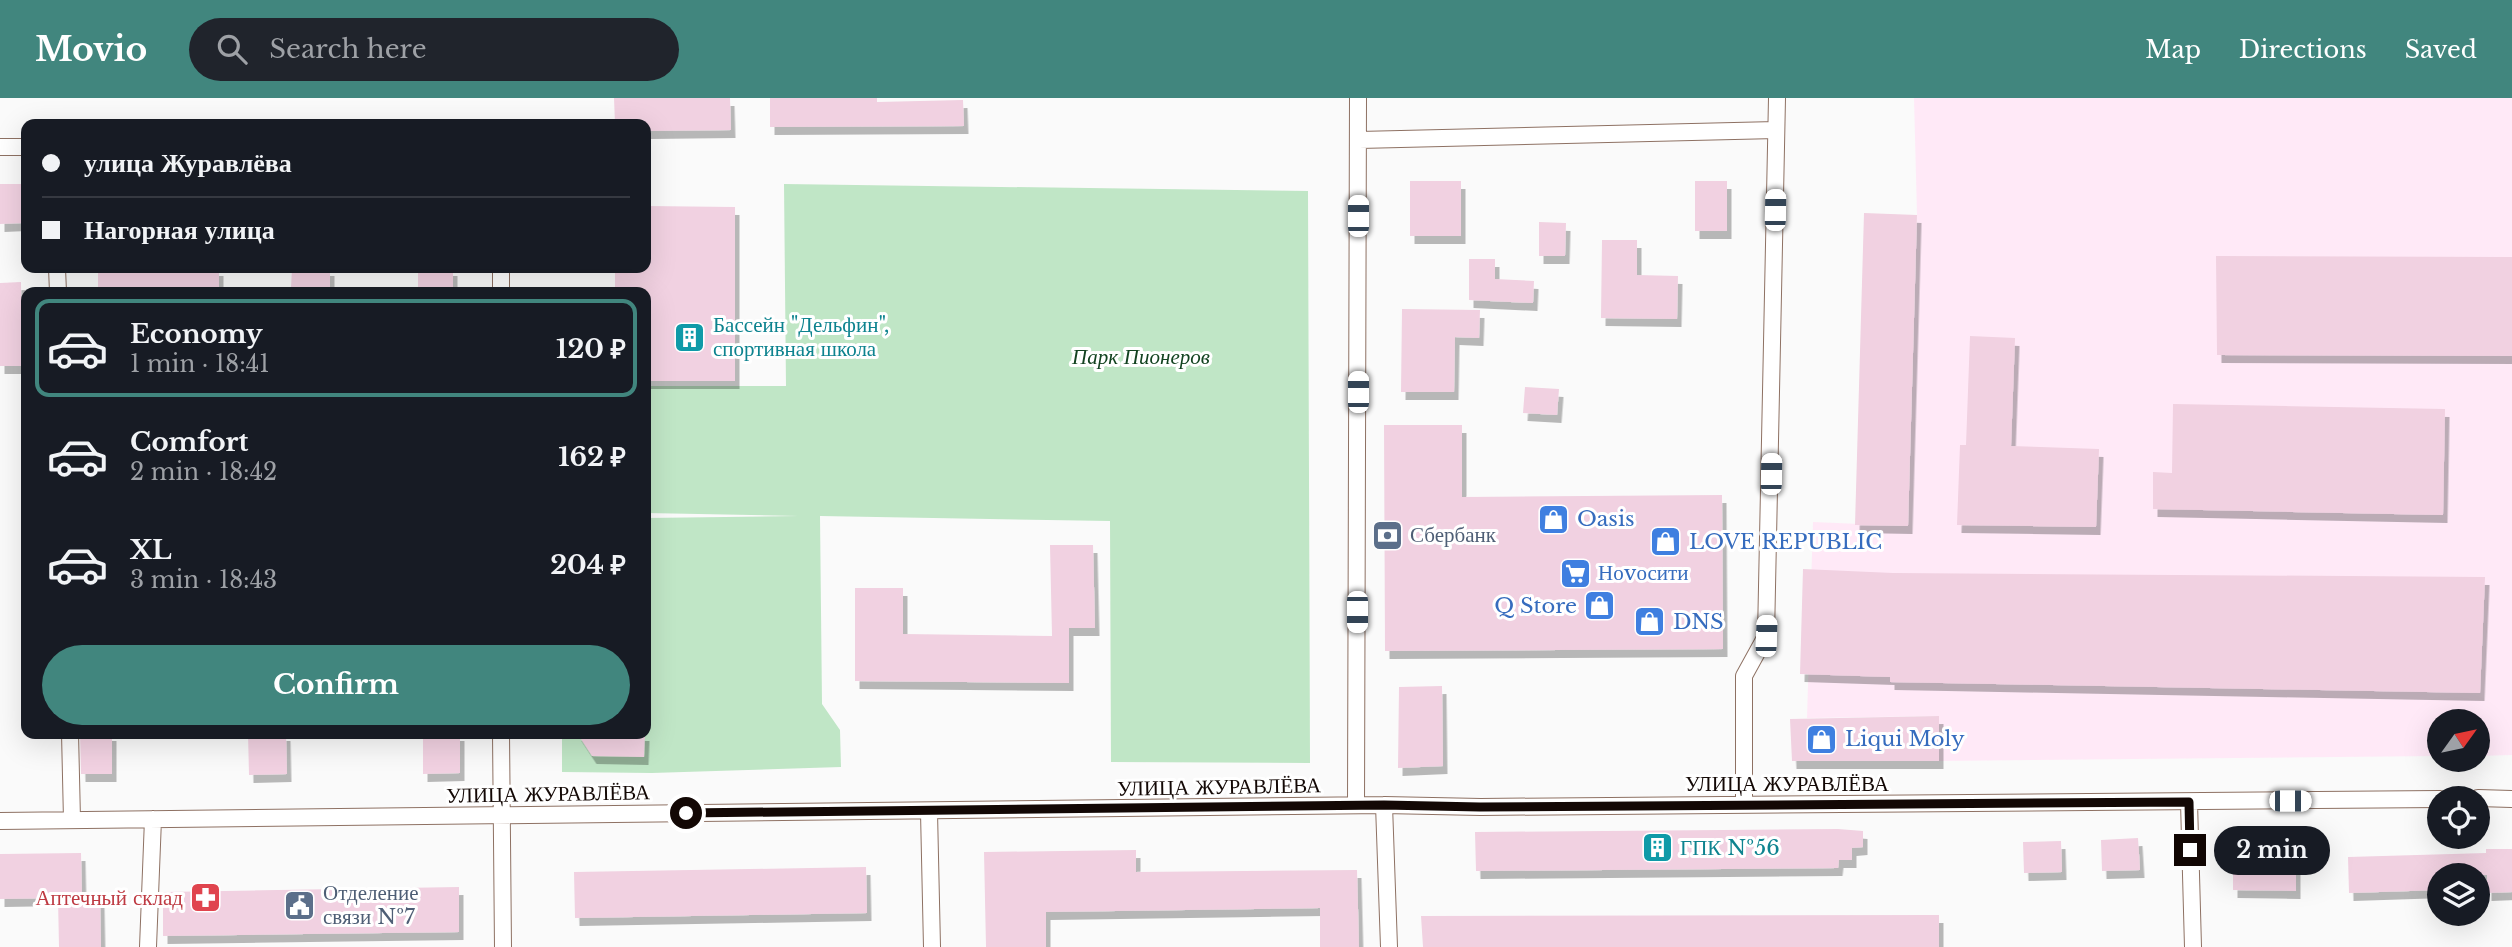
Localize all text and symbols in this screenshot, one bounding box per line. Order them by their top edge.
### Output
search box [189,18,679,81]
text: Movio [35,29,147,70]
icon: search [213,30,251,68]
text: Search here [269,33,427,65]
text: Map [2145,35,2201,64]
text: Directions [2239,35,2367,64]
text: Saved [2405,35,2477,64]
text: улица Журавлёва [84,147,292,179]
car [1765,189,1786,231]
car [1348,195,1369,237]
text: Нагорная улица [84,214,275,246]
place label: Бассейн "Дельфин", спортивная школа [713,312,890,362]
icon: car [46,317,109,380]
text: Economy [130,318,263,350]
building icon: Бассейн "Дельфин", спортивная школа [673,320,707,354]
text: 120 ₽ [556,333,626,365]
park label: Парк Пионеров [1071,344,1210,370]
text: 1 min · 18:41 [130,350,269,378]
car [1348,371,1369,413]
icon: car [46,425,109,488]
text: Comfort [130,426,248,458]
text: 162 ₽ [558,441,626,473]
car [1761,453,1782,495]
text: 2 min · 18:42 [130,458,277,486]
shop icon: Oasis [1537,502,1571,536]
place label: Oasis [1577,506,1635,532]
bank icon: Сбербанк [1370,518,1404,552]
place label: Сбербанк [1410,522,1497,548]
shop icon: LOVE REPUBLIC [1649,525,1683,559]
place label: LOVE REPUBLIC [1689,529,1882,555]
icon: car [46,533,109,596]
text: XL [130,534,172,566]
text: 204 ₽ [550,549,626,581]
supermarket icon: Ноvосити [1558,556,1592,590]
place label: Ноvосити [1598,560,1688,586]
text: 3 min · 18:43 [130,566,277,594]
shop icon: Q Store [1583,589,1617,623]
car [1347,591,1368,633]
place label: Q Store [1494,593,1577,619]
shop icon: DNS [1633,605,1667,639]
place label: DNS [1673,609,1724,635]
car [1755,615,1778,657]
button: Confirm [42,645,630,725]
north arrow [2427,709,2490,772]
map controls [2427,709,2490,926]
shop icon: Liqui Moly [1805,722,1839,756]
place label: Liqui Moly [1845,726,1965,752]
street label: УЛИЦА ЖУРАВЛЁВА [1685,771,1890,797]
street label: УЛИЦА ЖУРАВЛЁВА [1117,772,1322,802]
street label: УЛИЦА ЖУРАВЛЁВА [446,779,651,809]
button: locate [2427,786,2490,849]
car [2270,791,2312,812]
route start [670,797,702,829]
callout: 2 min [2214,826,2330,874]
building icon: ГПК №56 [1640,831,1674,865]
route end [2174,834,2206,866]
place label: ГПК №56 [1680,835,1780,861]
text: 2 min [2236,836,2308,864]
button: layers [2427,863,2490,926]
place label: Отделение связи №7 [323,880,419,930]
pharmacy icon: Аптечный склад [189,881,223,915]
place label: Аптечный склад [35,885,183,911]
public building icon: Отделение связи №7 [283,888,317,922]

